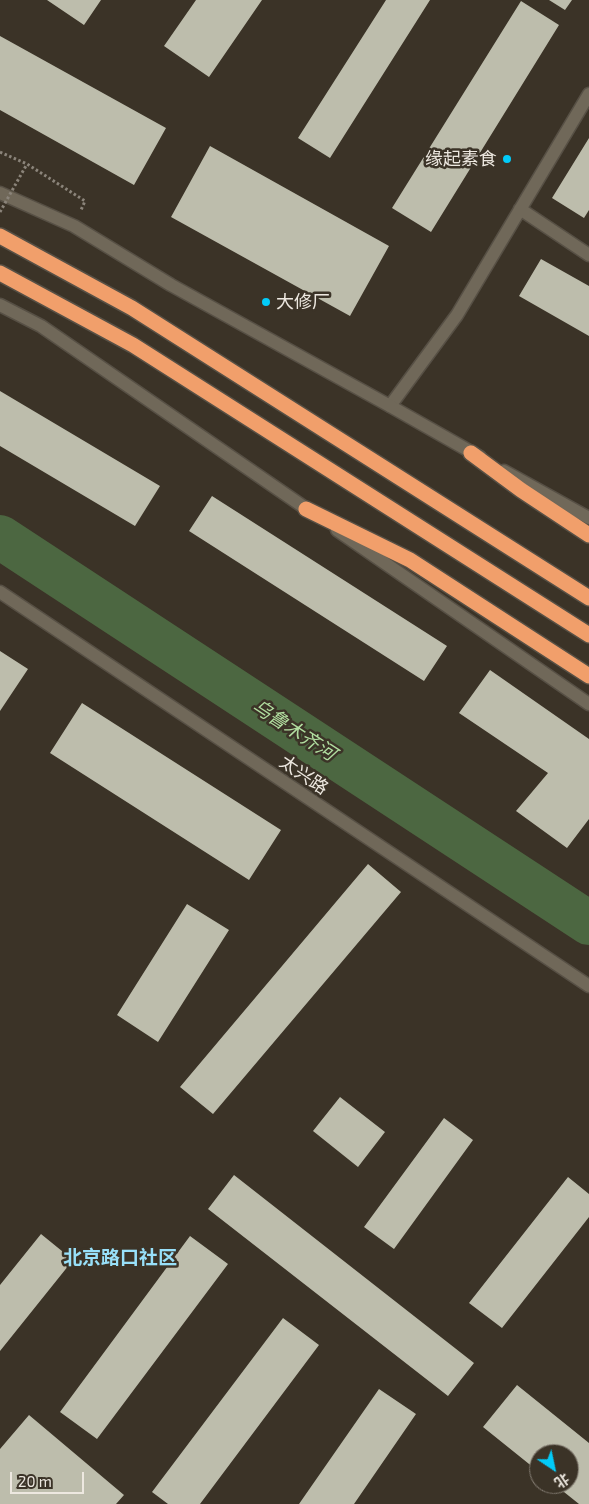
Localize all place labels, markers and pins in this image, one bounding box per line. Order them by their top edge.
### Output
place label: 缘起素食 [425,148,497,170]
marker: 缘起素食 [501,153,513,165]
place label: 大修厂 [276,291,330,313]
marker: 大修厂 [260,296,272,308]

